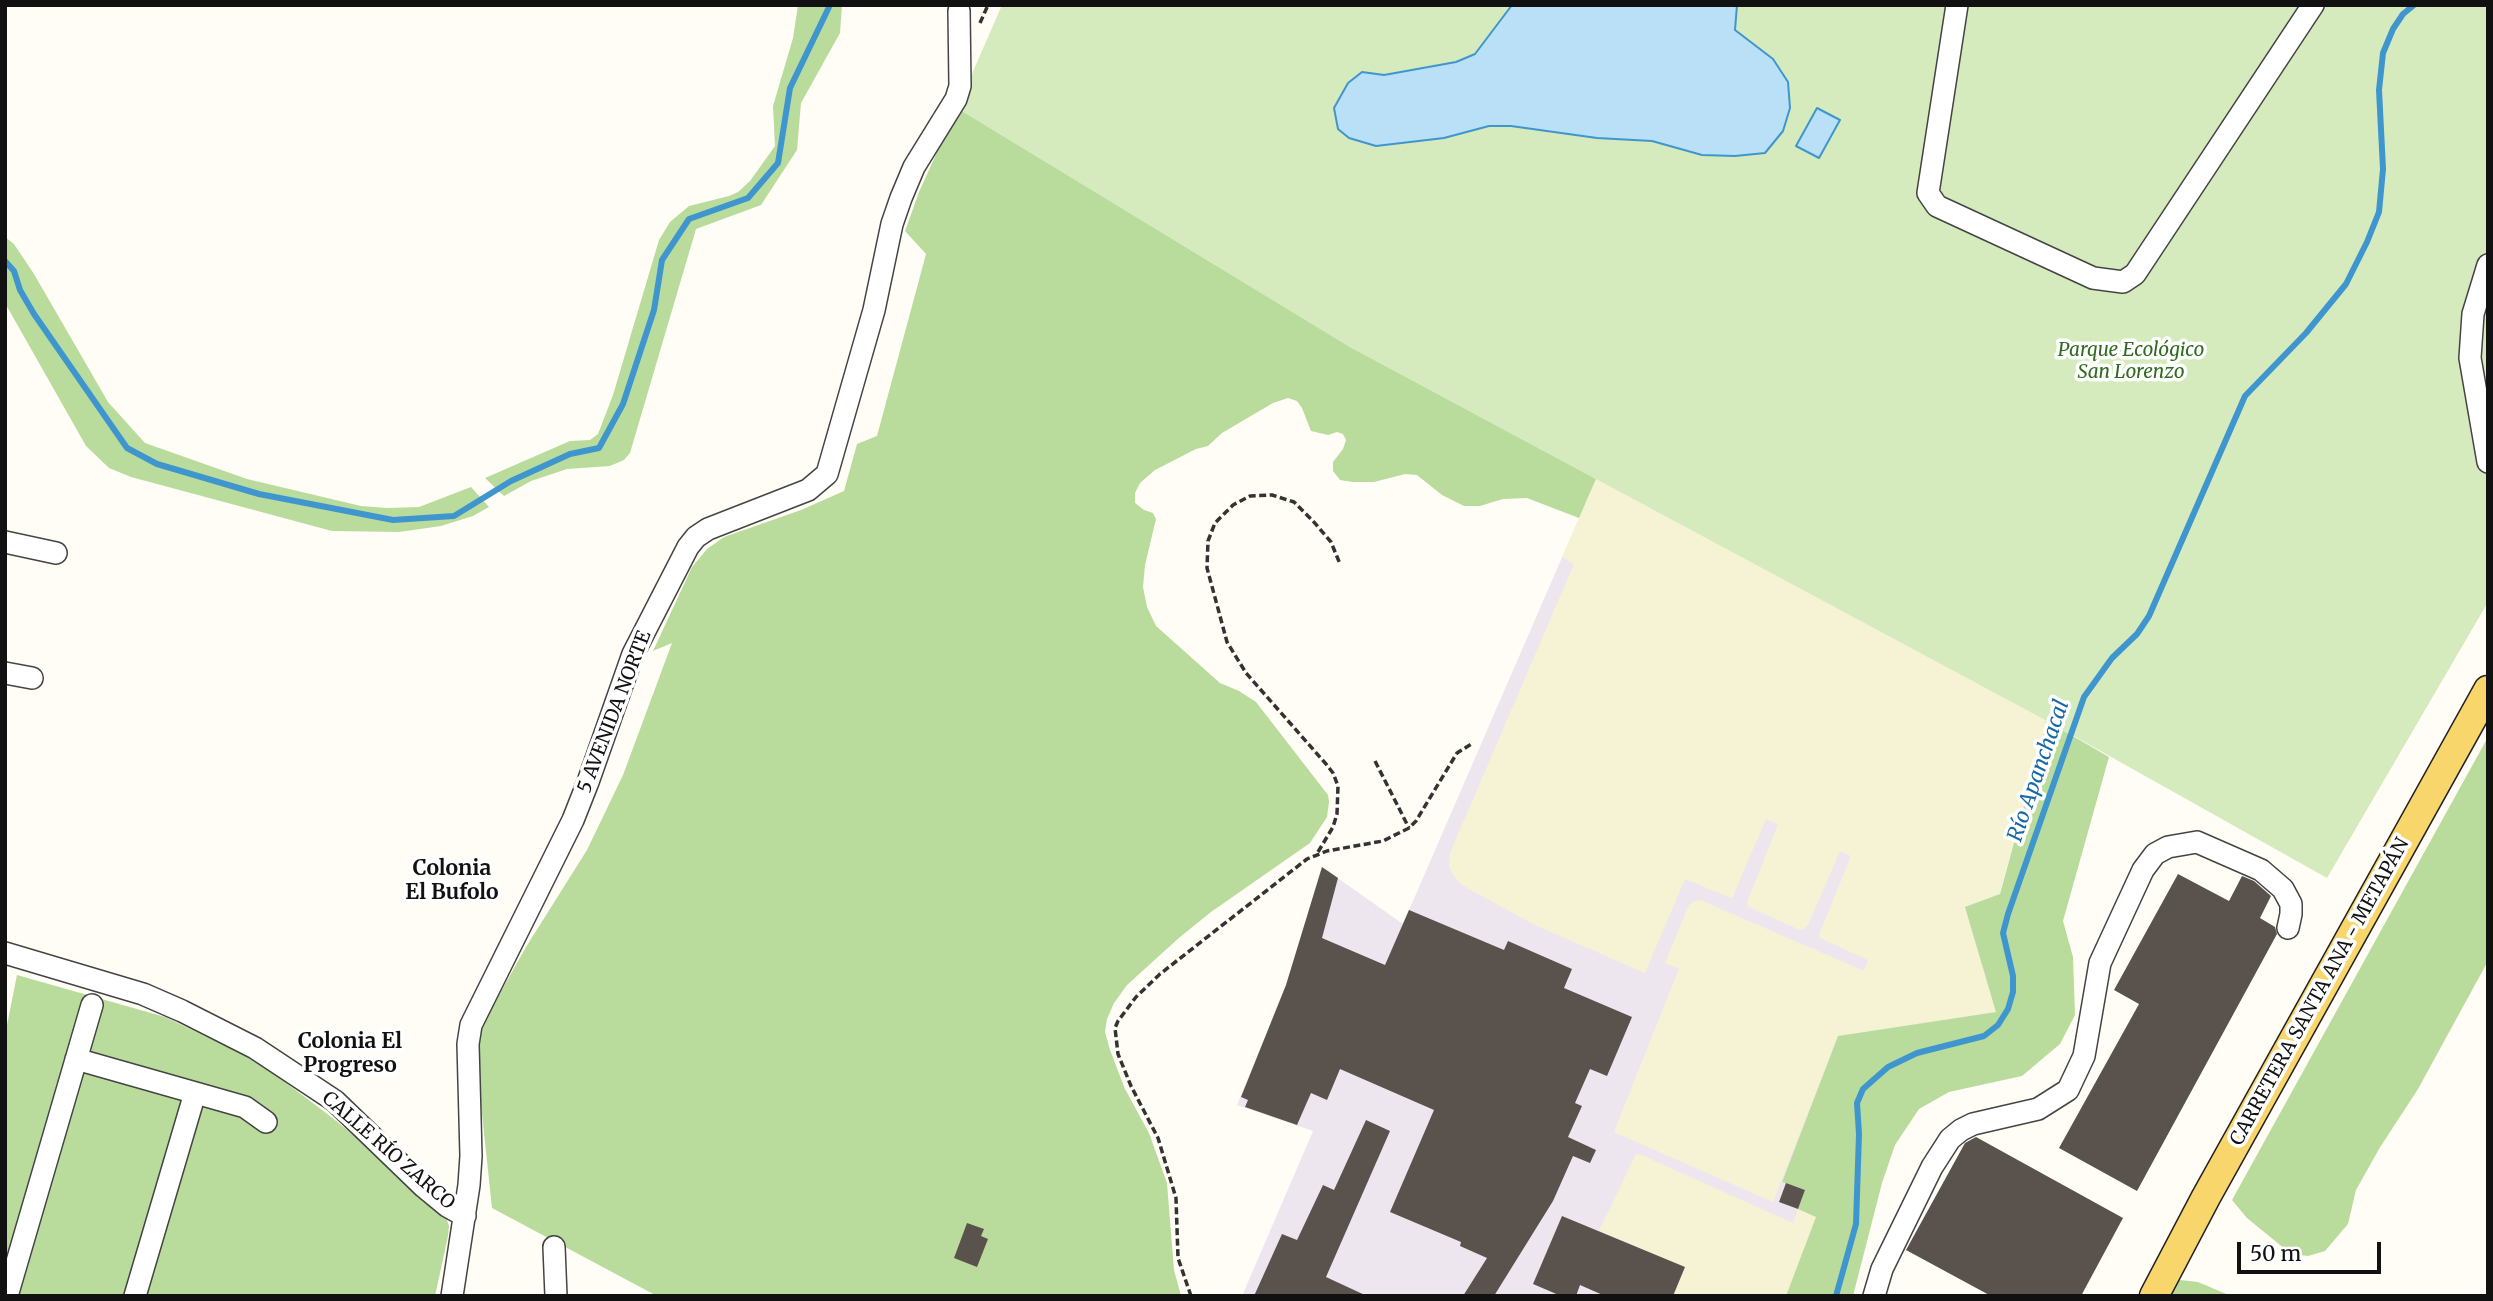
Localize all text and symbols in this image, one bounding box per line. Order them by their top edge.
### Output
park label: Parque Ecológico San Lorenzo [2058,340,2204,384]
street label: 5 AVENIDA NORTE [574,628,656,796]
water label: Río Apanchacal [2003,697,2075,845]
street label: CARRETERA SANTA ANA - METAPÁN [2226,834,2414,1150]
district label: Colonia El Bufolo [405,856,499,906]
district label: Colonia El Progreso [298,1029,402,1079]
street label: CALLE RÍO ZARCO [317,1087,459,1215]
scale bar [2241,1228,2384,1272]
text: 50 m [2250,1240,2301,1267]

